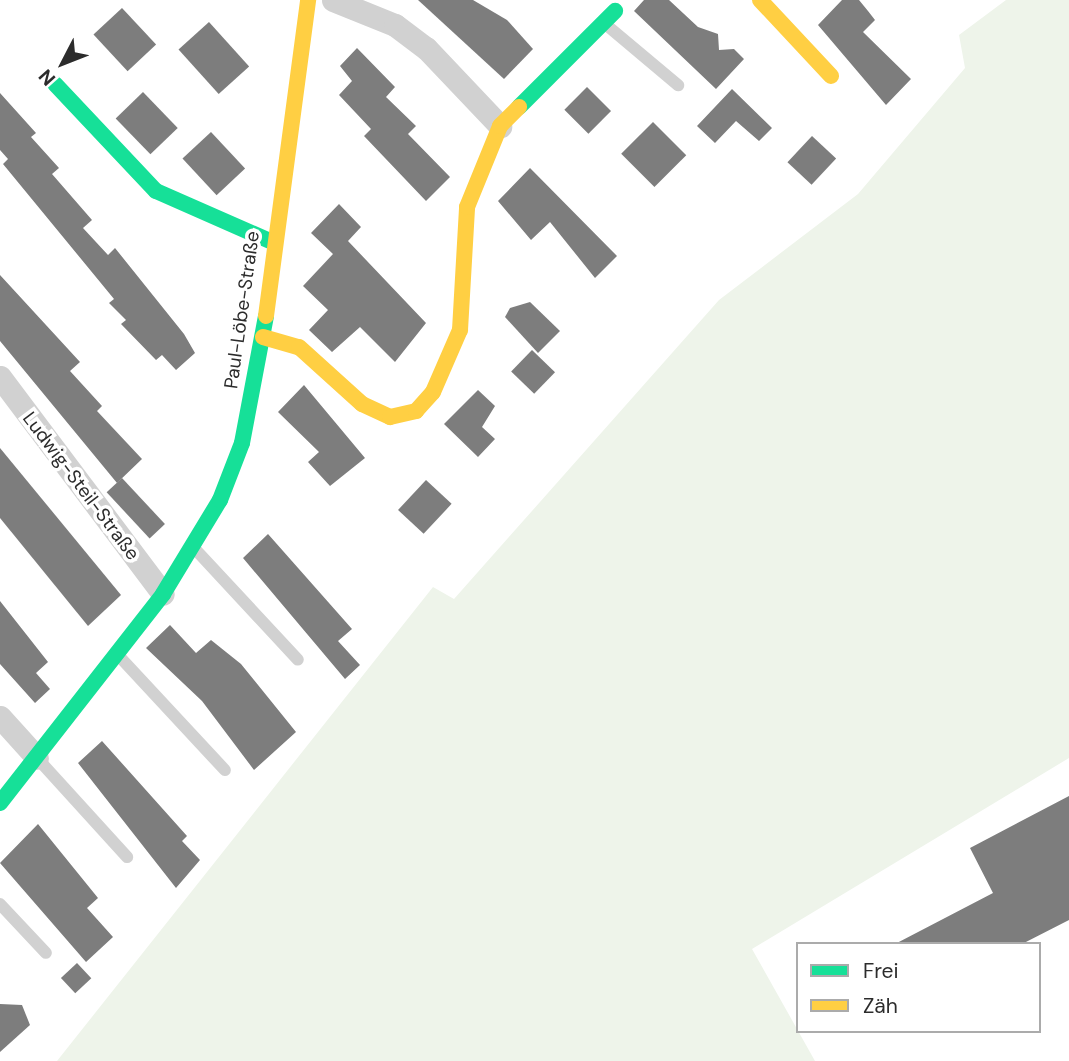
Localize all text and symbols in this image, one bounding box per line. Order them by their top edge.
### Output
north arrow [28,28,98,98]
text: N [33,64,61,91]
street label: Paul-Löbe-Straße [220,230,264,390]
street label: Ludwig-Steil-Straße [18,407,144,565]
legend [796,942,1041,1033]
text: Frei [863,957,899,985]
text: Zäh [863,992,898,1020]

